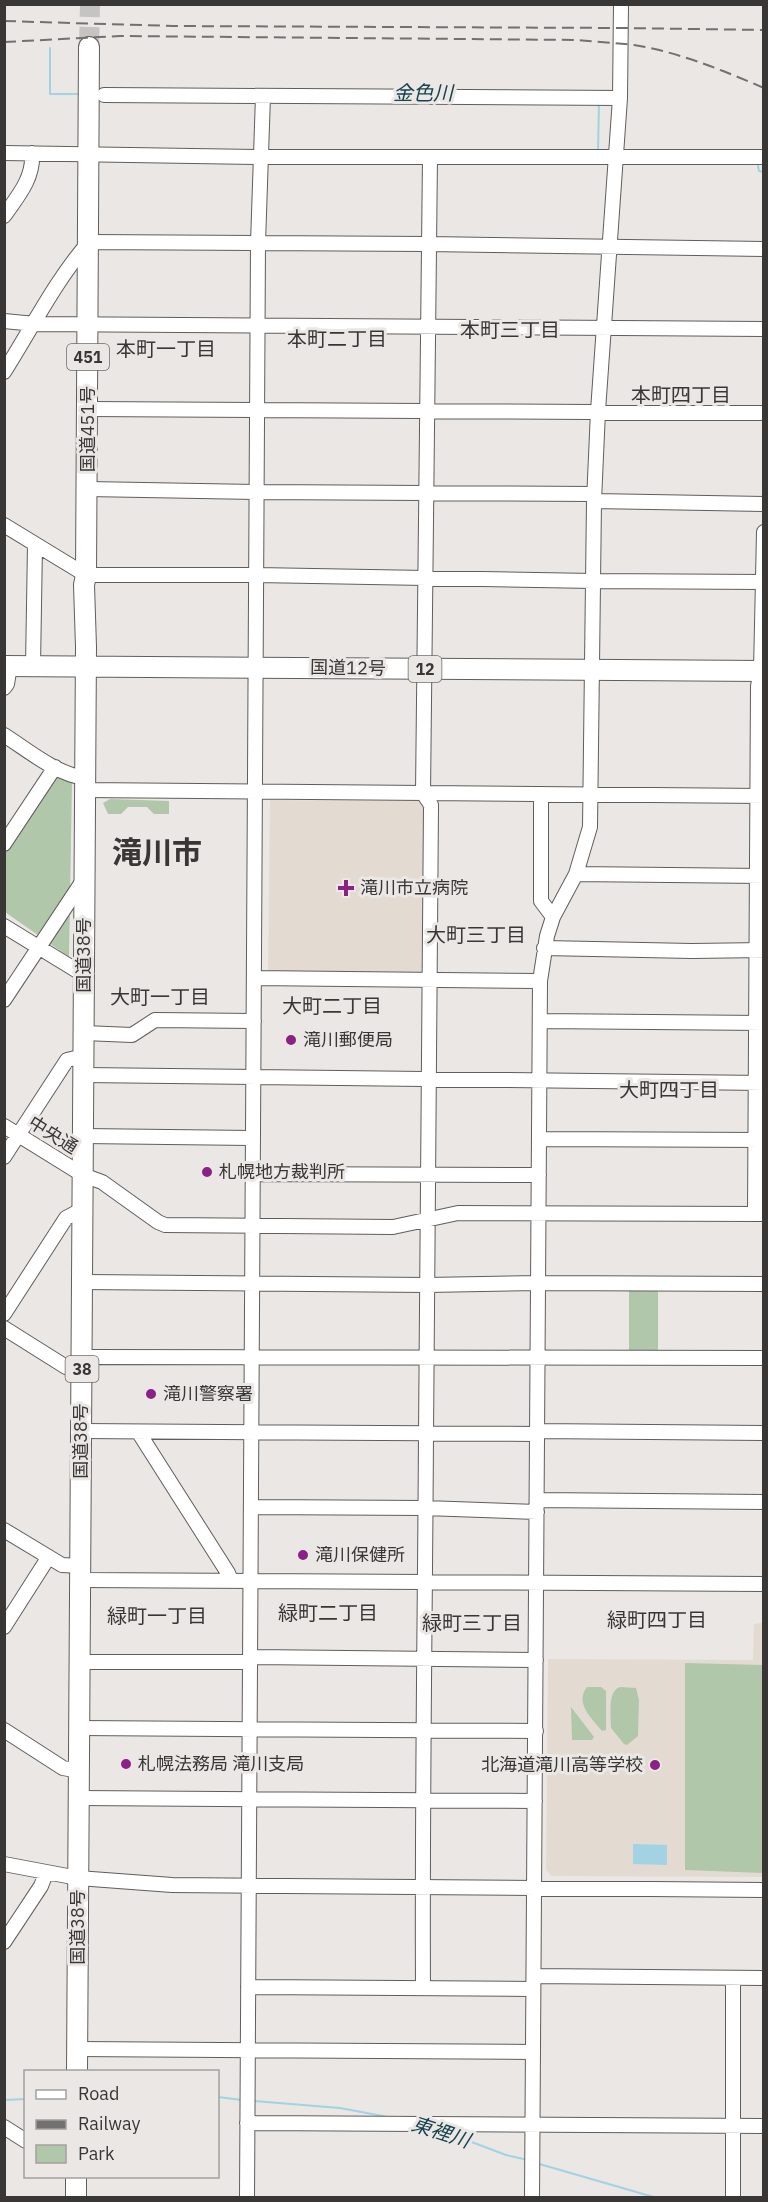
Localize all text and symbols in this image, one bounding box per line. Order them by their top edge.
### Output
water label: 金色川 [393,79,455,106]
district label: 本町三丁目 [460,316,560,343]
district label: 本町二丁目 [287,325,387,352]
district label: 本町一丁目 [116,335,216,362]
road number: 451 [67,344,109,370]
district label: 本町四丁目 [631,381,731,408]
street label: 国道451号 [76,386,99,472]
street label: 国道12号 [310,655,386,680]
road number: 12 [408,656,442,682]
district label: 滝川市 [112,832,202,871]
place label: 滝川市立病院 [360,876,468,899]
marker: 滝川市立病院 [337,879,355,897]
street label: 国道38号 [72,917,95,993]
district label: 大町三丁目 [426,921,526,948]
district label: 大町一丁目 [110,983,210,1010]
district label: 大町二丁目 [282,992,382,1019]
place label: 滝川郵便局 [303,1028,393,1051]
marker: 滝川郵便局 [284,1033,298,1047]
district label: 大町四丁目 [619,1076,719,1103]
street label: 中央通 [24,1111,82,1159]
place label: 札幌地方裁判所 [219,1160,345,1183]
marker: 札幌地方裁判所 [200,1165,214,1179]
road number: 38 [66,1356,98,1382]
place label: 滝川警察署 [163,1382,253,1405]
marker: 滝川警察署 [144,1387,158,1401]
street label: 国道38号 [69,1403,92,1479]
place label: 滝川保健所 [315,1543,405,1566]
marker: 滝川保健所 [296,1548,310,1562]
district label: 緑町二丁目 [278,1599,378,1626]
district label: 緑町一丁目 [107,1602,207,1629]
district label: 緑町四丁目 [607,1606,707,1633]
district label: 緑町三丁目 [422,1609,522,1636]
place label: 札幌法務局 滝川支局 [138,1752,304,1775]
place label: 北海道滝川高等学校 [481,1753,643,1776]
marker: 札幌法務局 滝川支局 [119,1757,133,1771]
marker: 北海道滝川高等学校 [648,1758,662,1772]
street label: 国道38号 [66,1889,89,1965]
legend [24,2070,219,2178]
text: Road [78,2082,119,2105]
water label: 東裡川 [408,2109,476,2154]
text: Railway [78,2112,140,2135]
text: Park [78,2142,115,2165]

